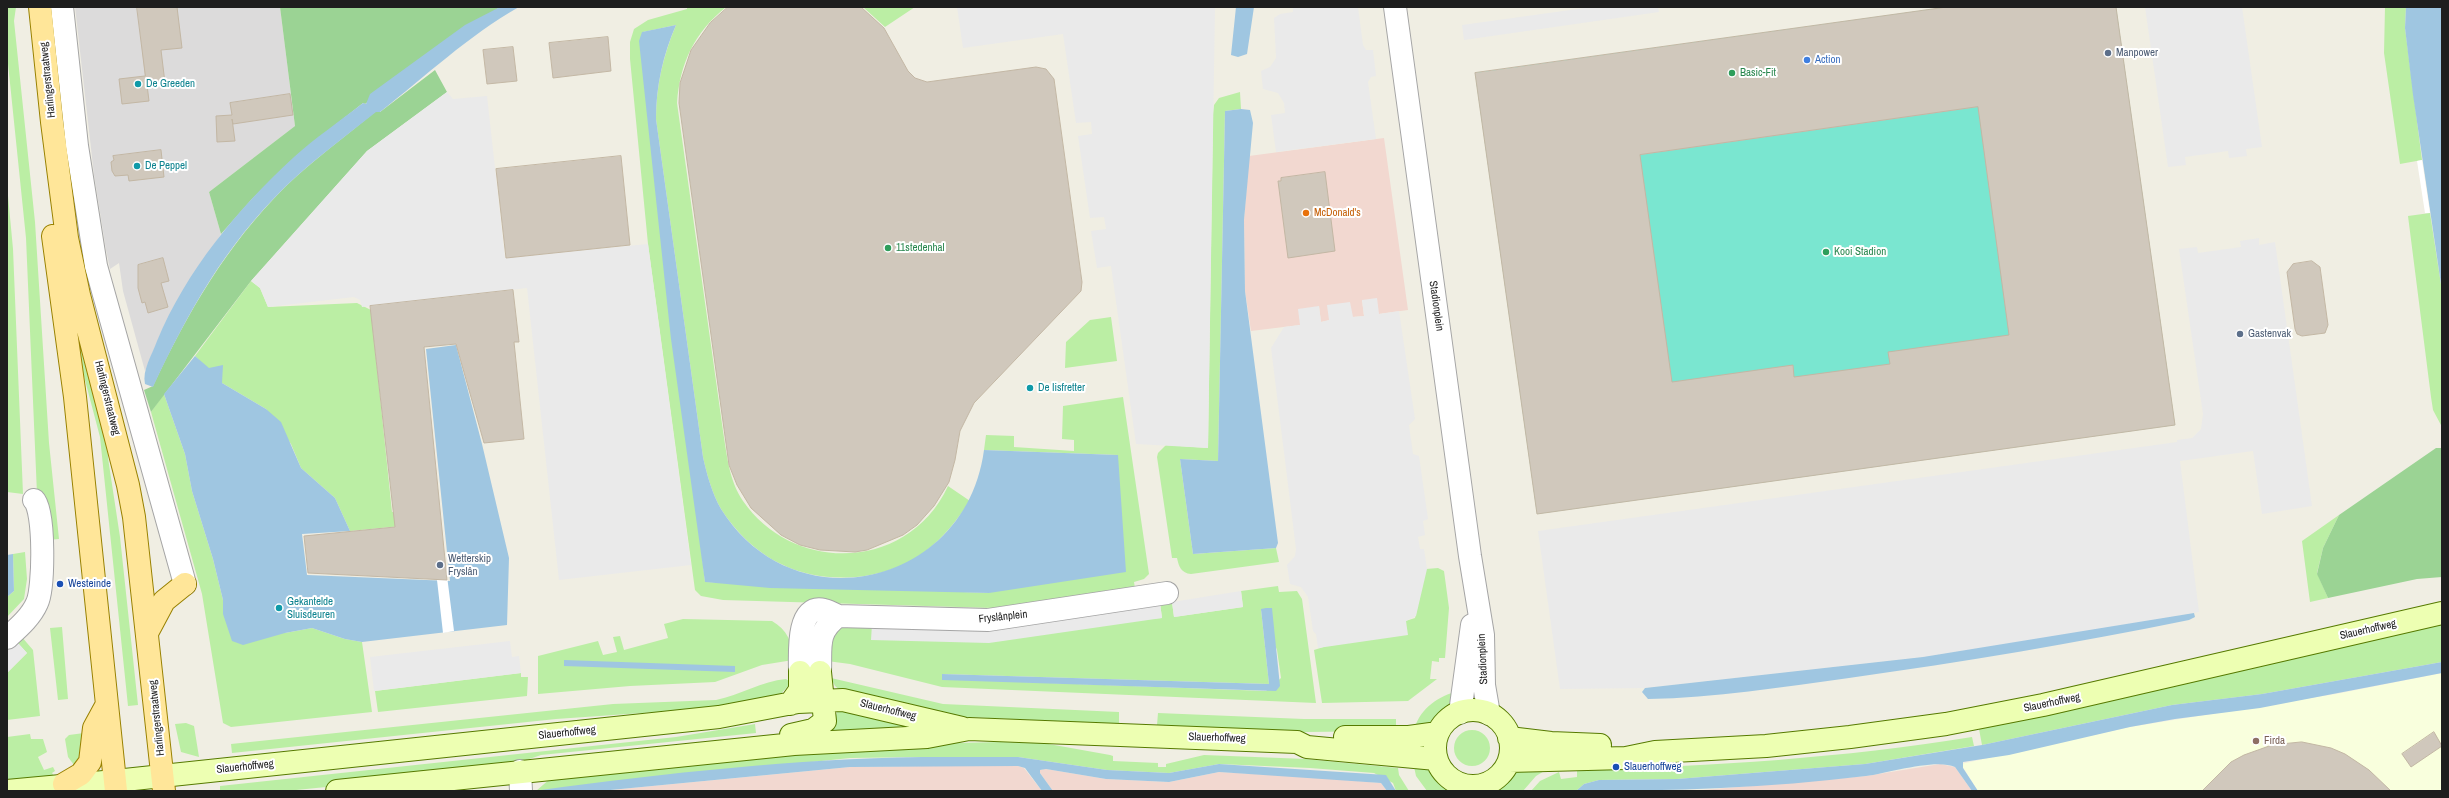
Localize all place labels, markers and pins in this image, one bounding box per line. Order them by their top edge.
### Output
place label: Manpower [2116,46,2158,60]
marker: Manpower [2103,48,2113,58]
place label: Action [1815,53,1841,67]
marker: Action [1802,55,1812,65]
place label: Basic-Fit [1740,66,1776,80]
marker: Basic-Fit [1727,68,1737,78]
place label: De Greeden [146,77,195,91]
marker: De Greeden [133,79,143,89]
place label: De Peppel [145,159,187,173]
marker: De Peppel [132,161,142,171]
place label: McDonald's [1314,206,1361,220]
marker: McDonald's [1301,208,1311,218]
place label: 11stedenhal [896,241,944,255]
marker: 11stedenhal [883,243,893,253]
place label: Kooi Stadion [1834,245,1886,259]
marker: Kooi Stadion [1821,247,1831,257]
place label: Gastenvak [2248,327,2291,341]
marker: Gastenvak [2235,329,2245,339]
place label: De Iisfretter [1038,381,1085,395]
marker: De Iisfretter [1025,383,1035,393]
place label: Wetterskip Fryslân [448,552,491,578]
marker: Wetterskip Fryslân [435,560,445,570]
place label: Westeinde [68,577,111,591]
marker: Westeinde [55,579,65,589]
place label: Gekantelde Sluisdeuren [287,595,335,621]
marker: Gekantelde Sluisdeuren [274,603,284,613]
place label: Firda [2264,734,2285,748]
marker: Firda [2251,736,2261,746]
place label: Slauerhoffweg [1624,760,1682,774]
marker: Slauerhoffweg [1611,762,1621,772]

